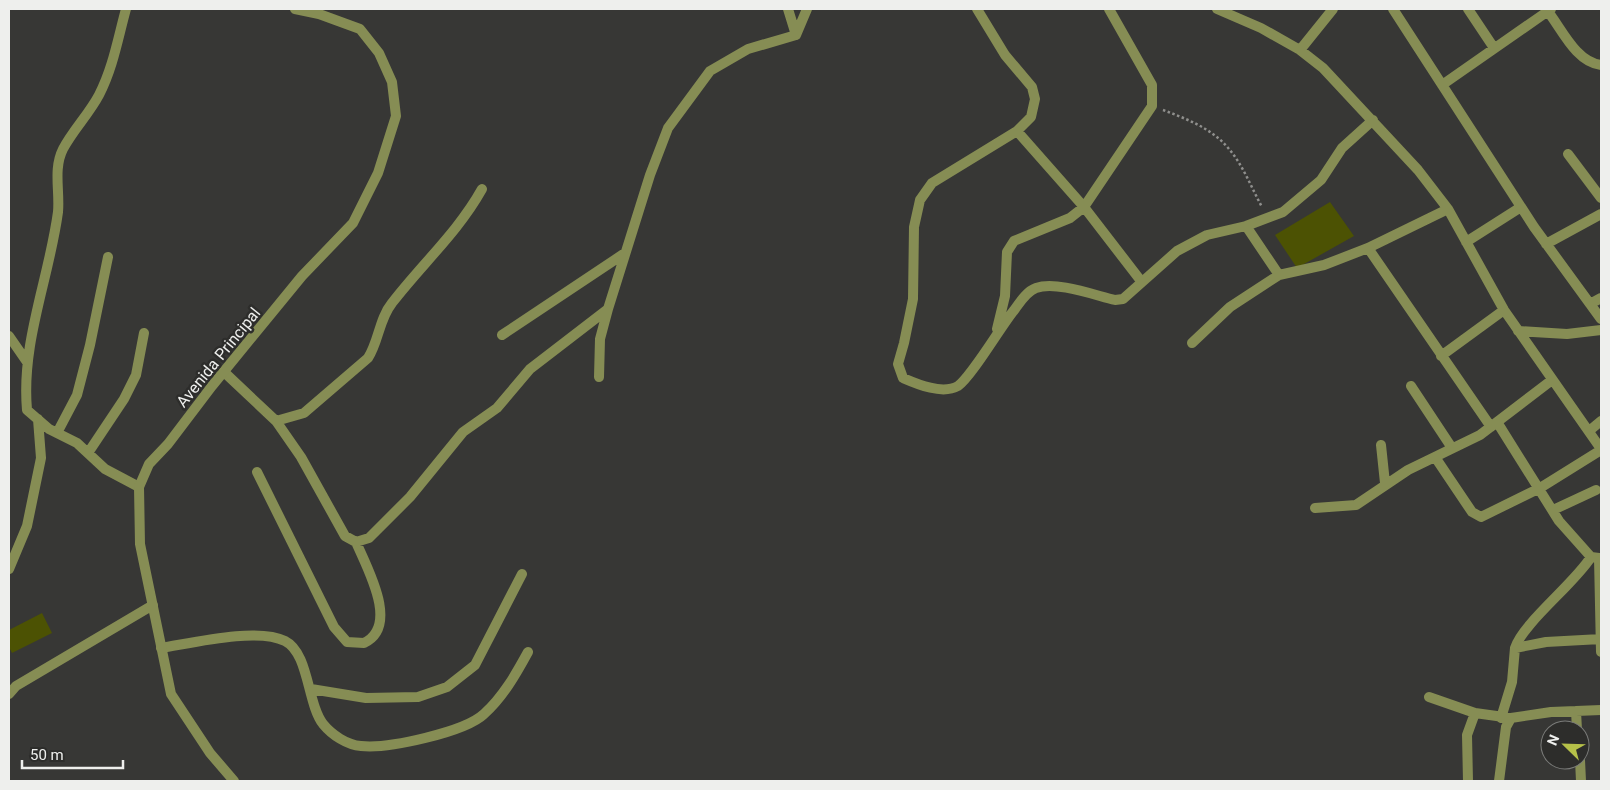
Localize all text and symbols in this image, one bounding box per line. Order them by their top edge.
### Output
street label: Avenida Principal [172,304,264,411]
north arrow [1540,720,1590,770]
text: N [1544,732,1562,748]
scale bar [22,738,124,770]
text: 50 m [30,746,64,764]

